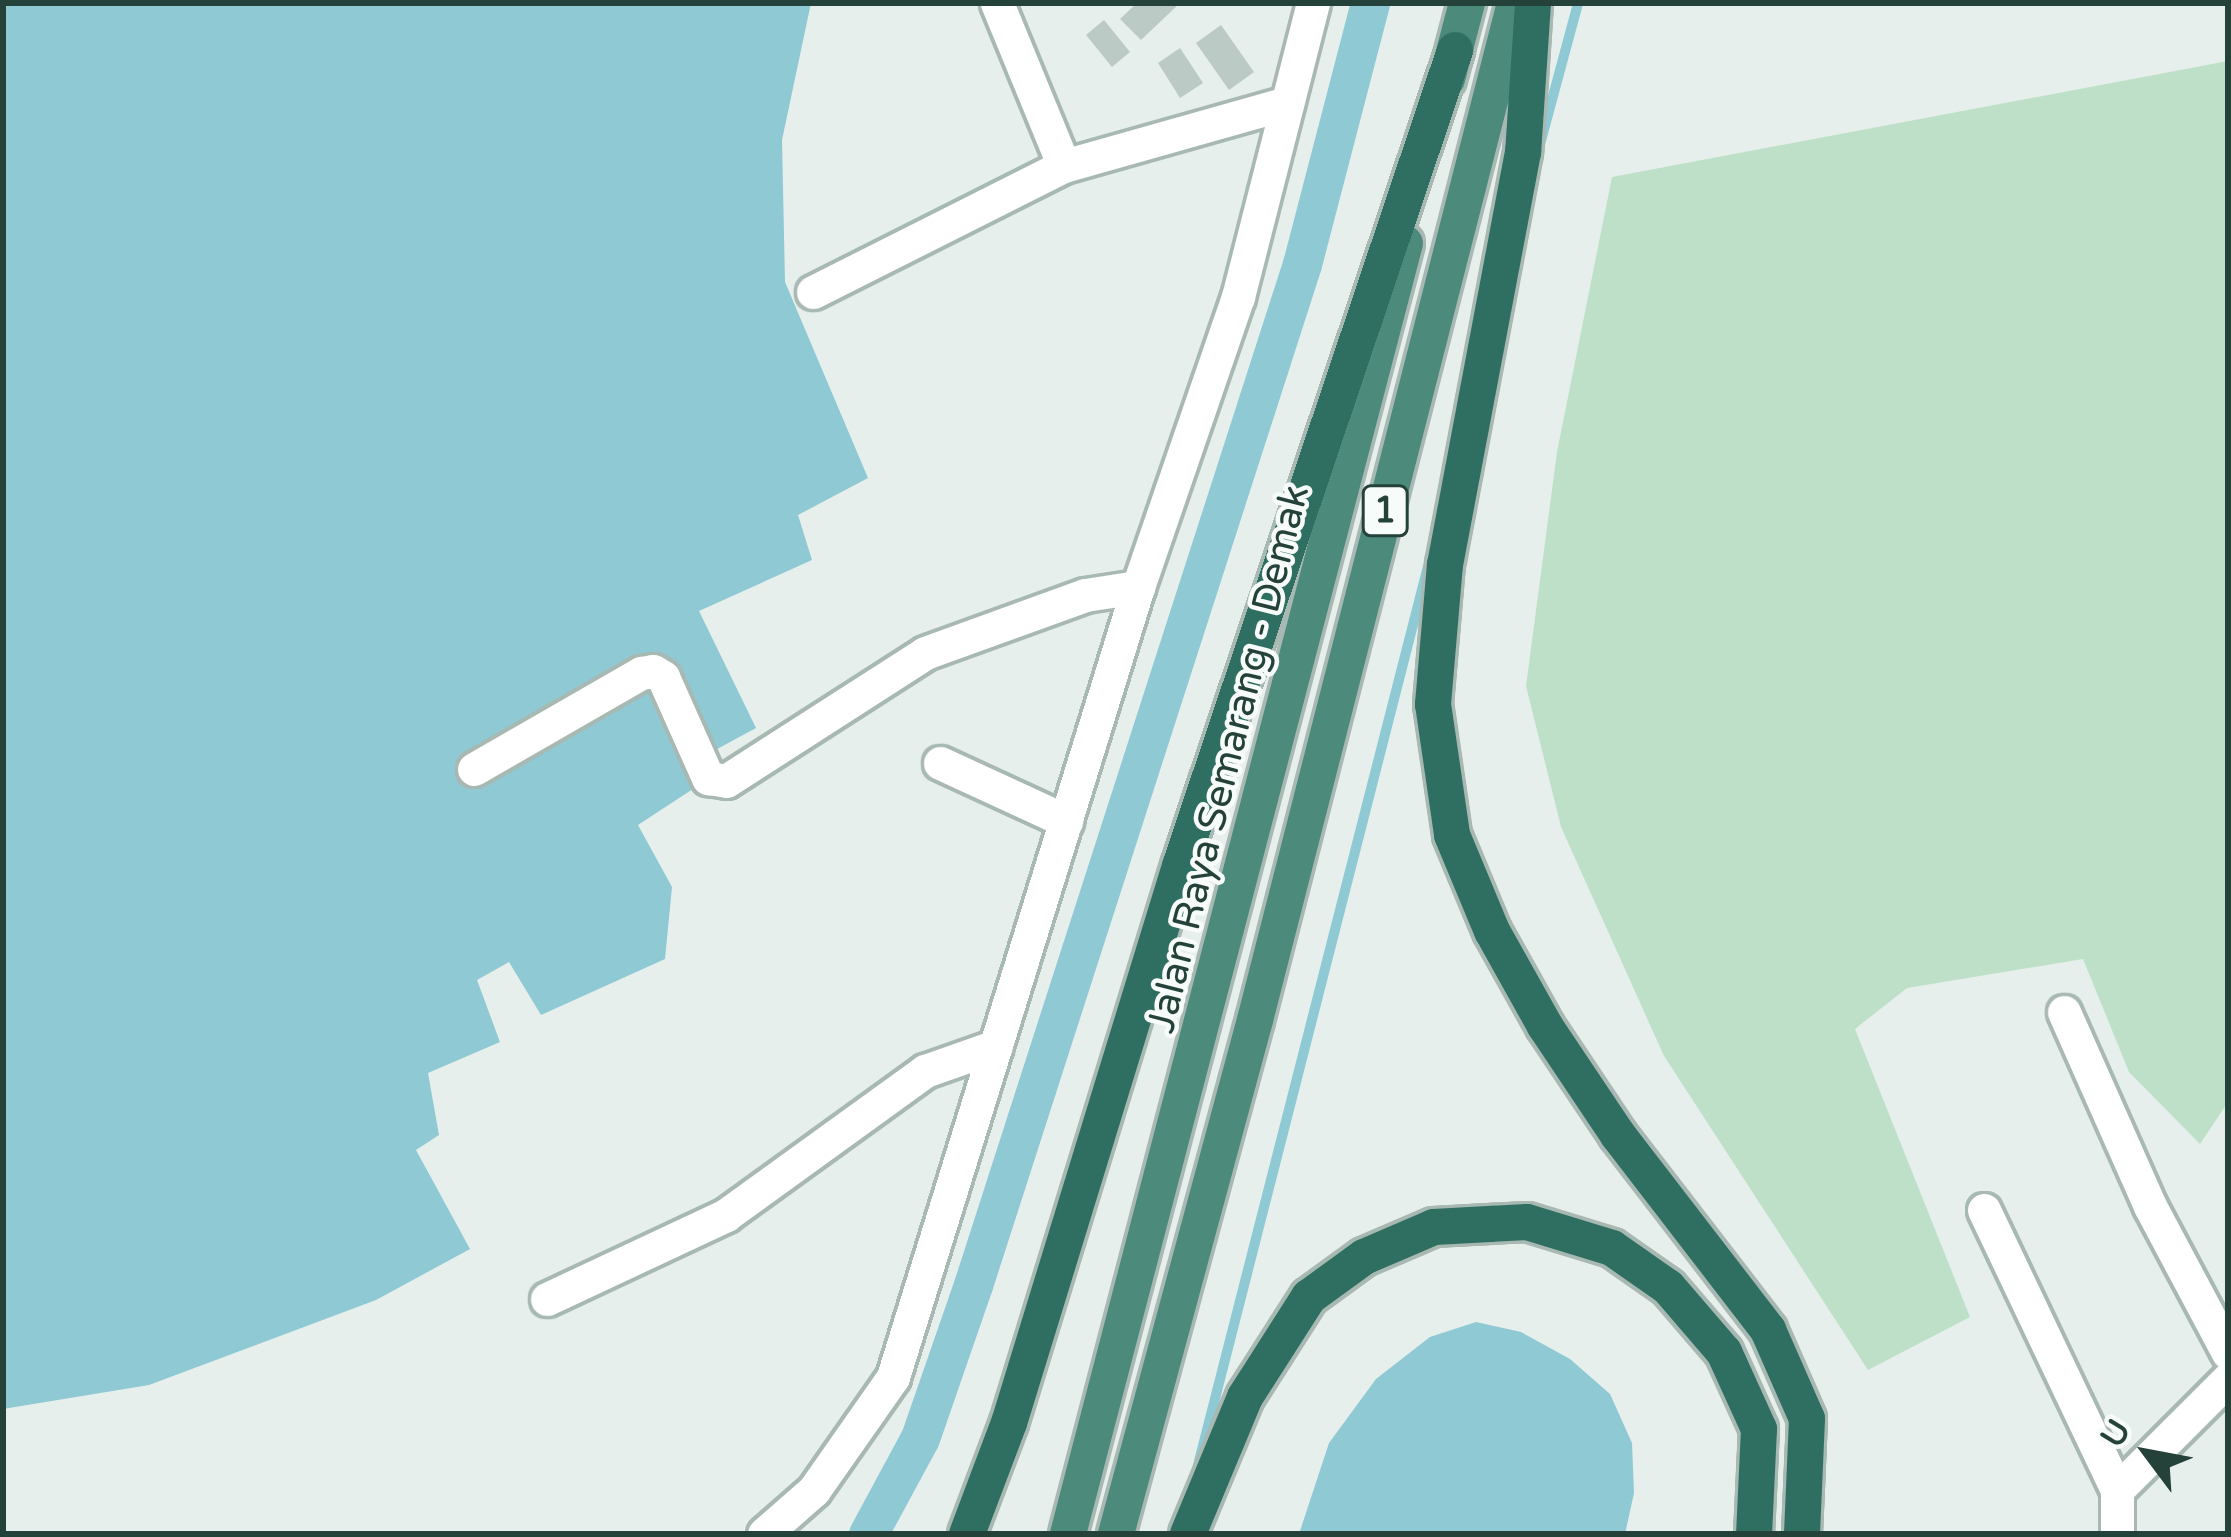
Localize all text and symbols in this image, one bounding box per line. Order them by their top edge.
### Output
street label: Jalan Raya Semarang - Demak [1138,480,1320,1038]
road number: 1 [1361,481,1409,541]
north arrow [2087,1393,2207,1513]
text: U [2093,1413,2139,1455]

